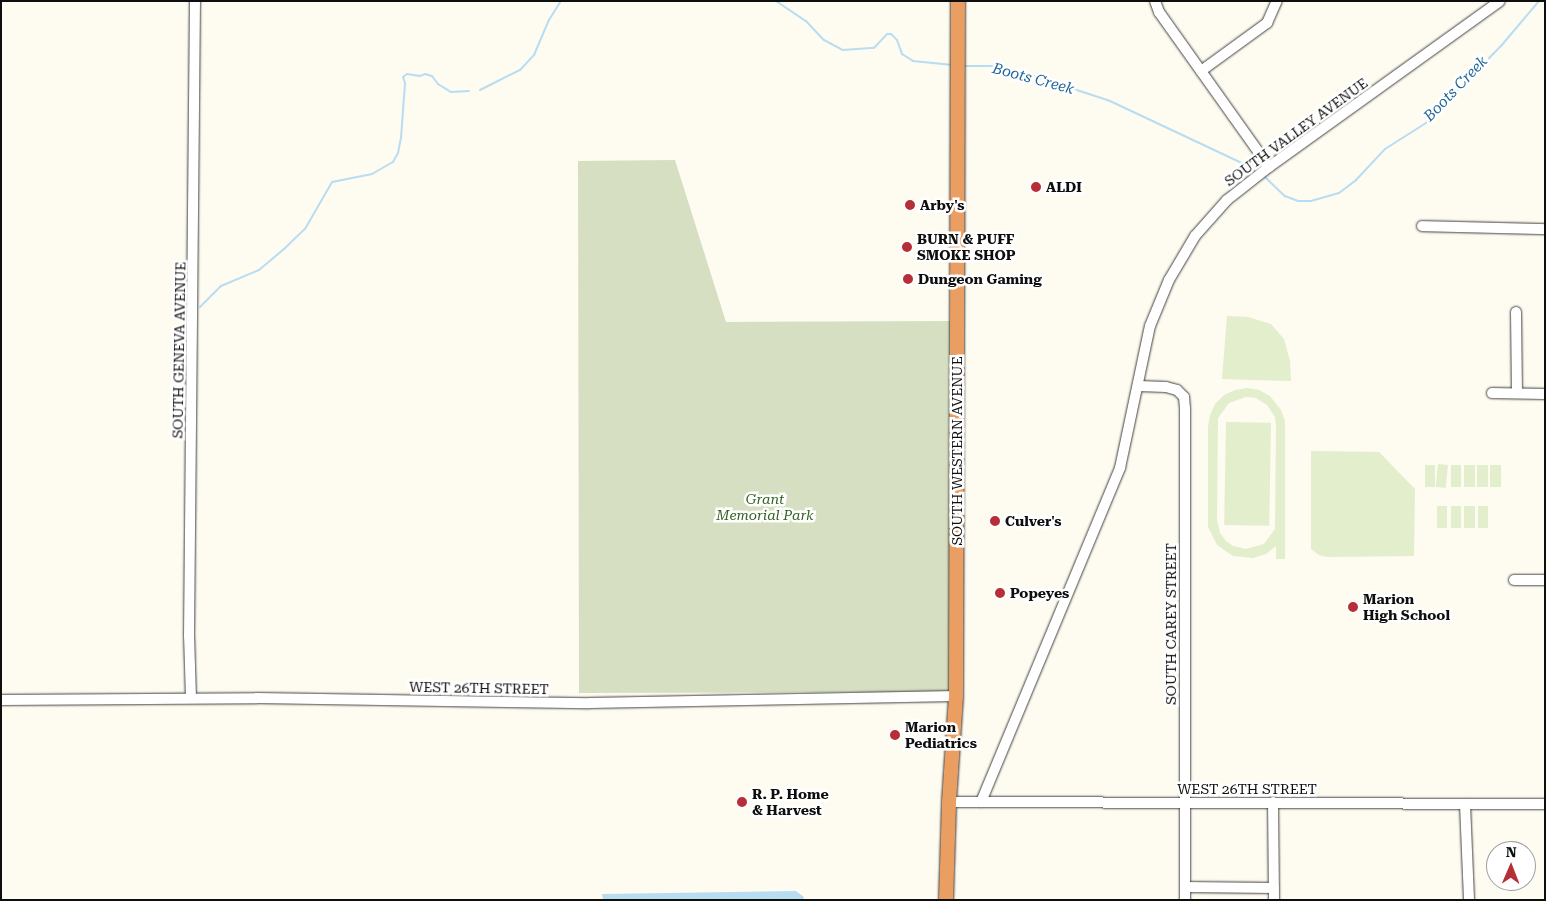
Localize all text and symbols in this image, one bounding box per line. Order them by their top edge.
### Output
water label: Boots Creek [1420,53,1492,125]
water label: Boots Creek [990,59,1076,99]
street label: SOUTH VALLEY AVENUE [1221,74,1371,190]
place label: ALDI [1046,179,1082,195]
marker: ALDI [1030,181,1042,193]
place label: Arby's [920,197,964,213]
marker: Arby's [904,199,916,211]
place label: BURN & PUFF SMOKE SHOP [917,231,1016,264]
marker: BURN & PUFF SMOKE SHOP [901,241,913,253]
street label: SOUTH GENEVA AVENUE [169,261,189,439]
place label: Dungeon Gaming [918,271,1042,287]
marker: Dungeon Gaming [902,273,914,285]
street label: SOUTH WESTERN AVENUE [949,356,965,546]
park label: Grant Memorial Park [716,491,814,524]
place label: Culver's [1005,513,1062,529]
marker: Culver's [989,515,1001,527]
street label: SOUTH CAREY STREET [1163,543,1179,705]
place label: Popeyes [1010,585,1069,601]
marker: Popeyes [994,587,1006,599]
place label: Marion High School [1363,591,1450,624]
marker: Marion High School [1347,601,1359,613]
street label: WEST 26TH STREET [409,678,549,698]
place label: Marion Pediatrics [905,719,977,752]
marker: Marion Pediatrics [889,729,901,741]
street label: WEST 26TH STREET [1177,781,1317,797]
place label: R. P. Home & Harvest [752,786,829,819]
marker: R. P. Home & Harvest [736,796,748,808]
north arrow [1486,841,1536,891]
text: N [1506,844,1517,860]

